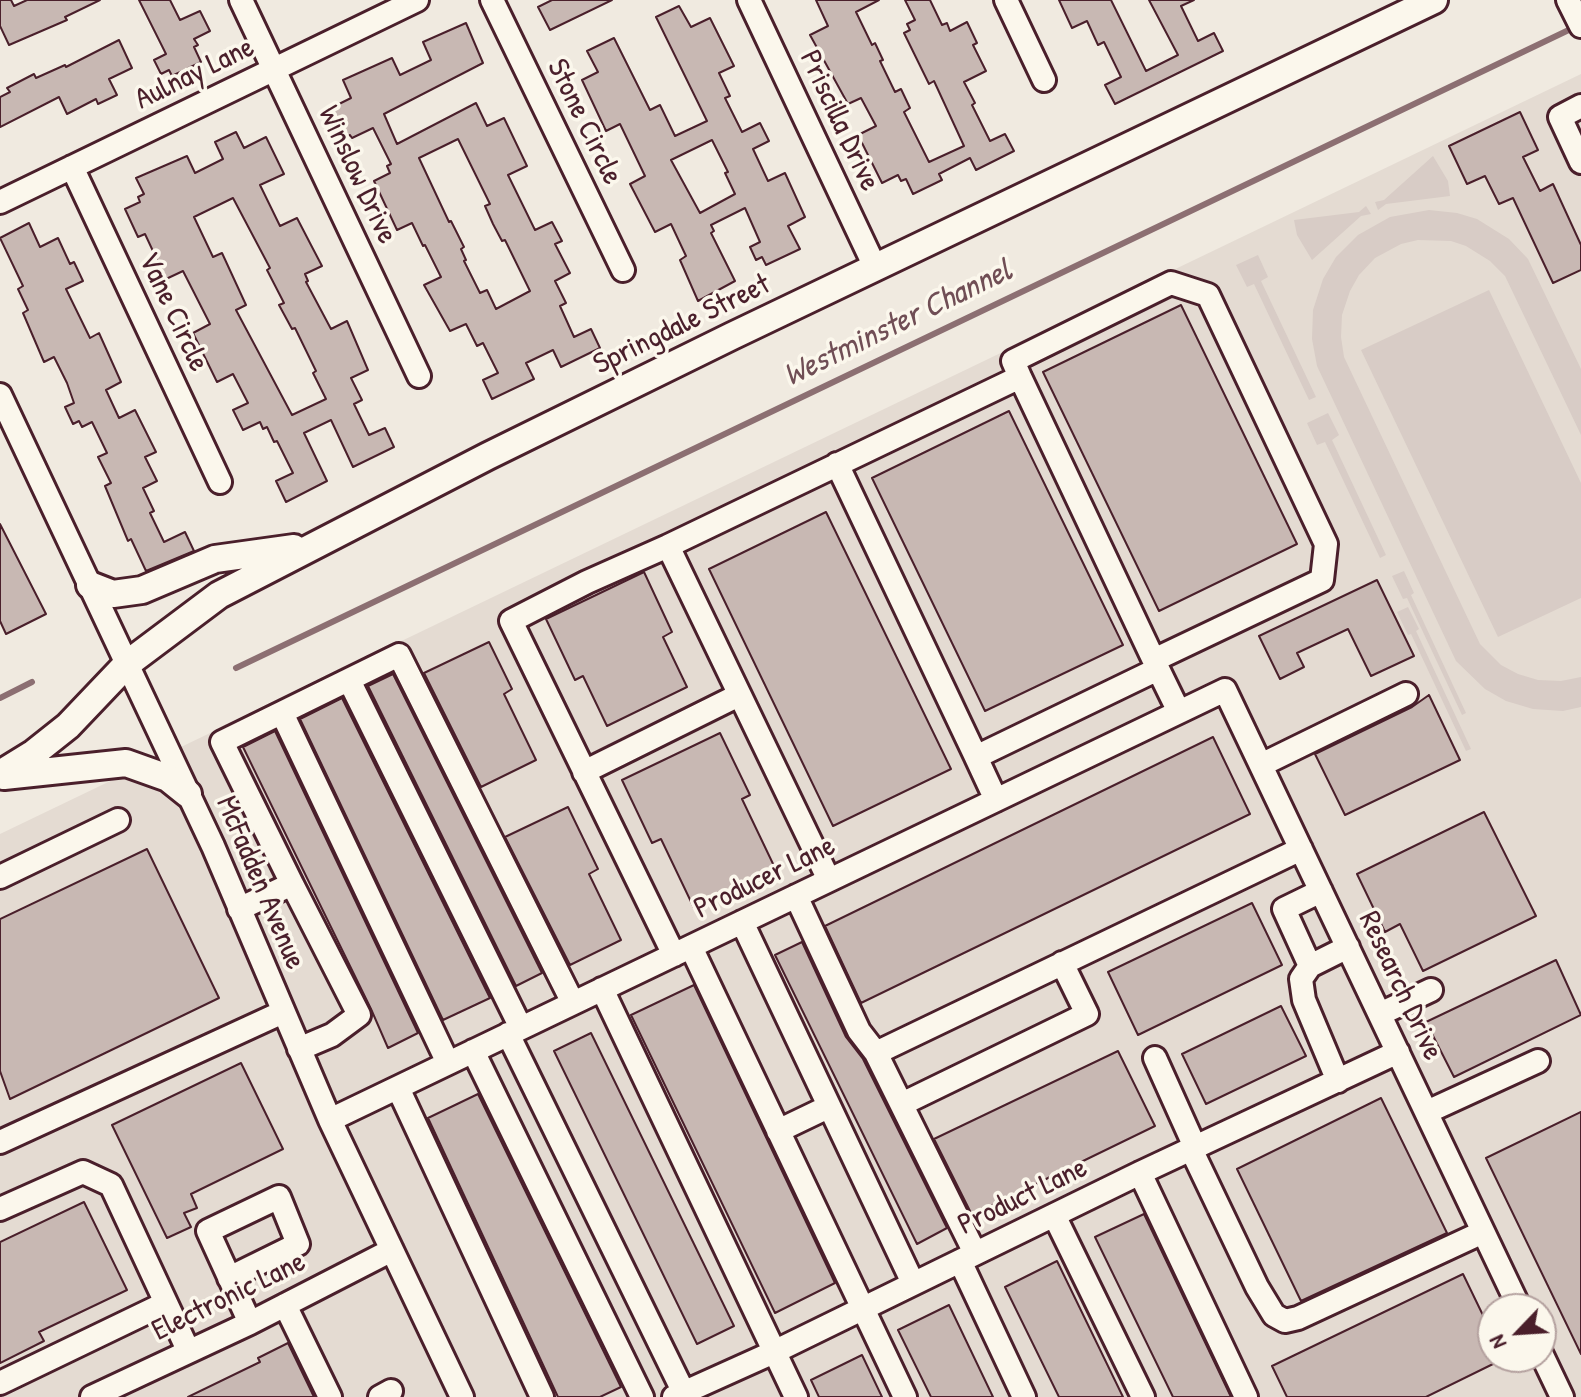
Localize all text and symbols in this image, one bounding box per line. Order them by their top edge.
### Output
street label: Aulnay Lane [130,30,260,118]
street label: Priscilla Drive [791,45,887,197]
street label: Stone Circle [538,54,630,190]
street label: Winslow Drive [309,100,405,250]
street label: Vane Circle [130,247,216,377]
water label: Westminster Channel [778,252,1018,396]
street label: Springdale Street [588,267,776,383]
street label: McFadden Avenue [207,791,313,975]
street label: Producer Lane [689,828,841,928]
street label: Research Drive [1350,906,1450,1066]
street label: Product Lane [953,1150,1093,1244]
street label: Electronic Lane [147,1244,311,1350]
north arrow [1477,1293,1557,1373]
text: N [1481,1331,1513,1354]

